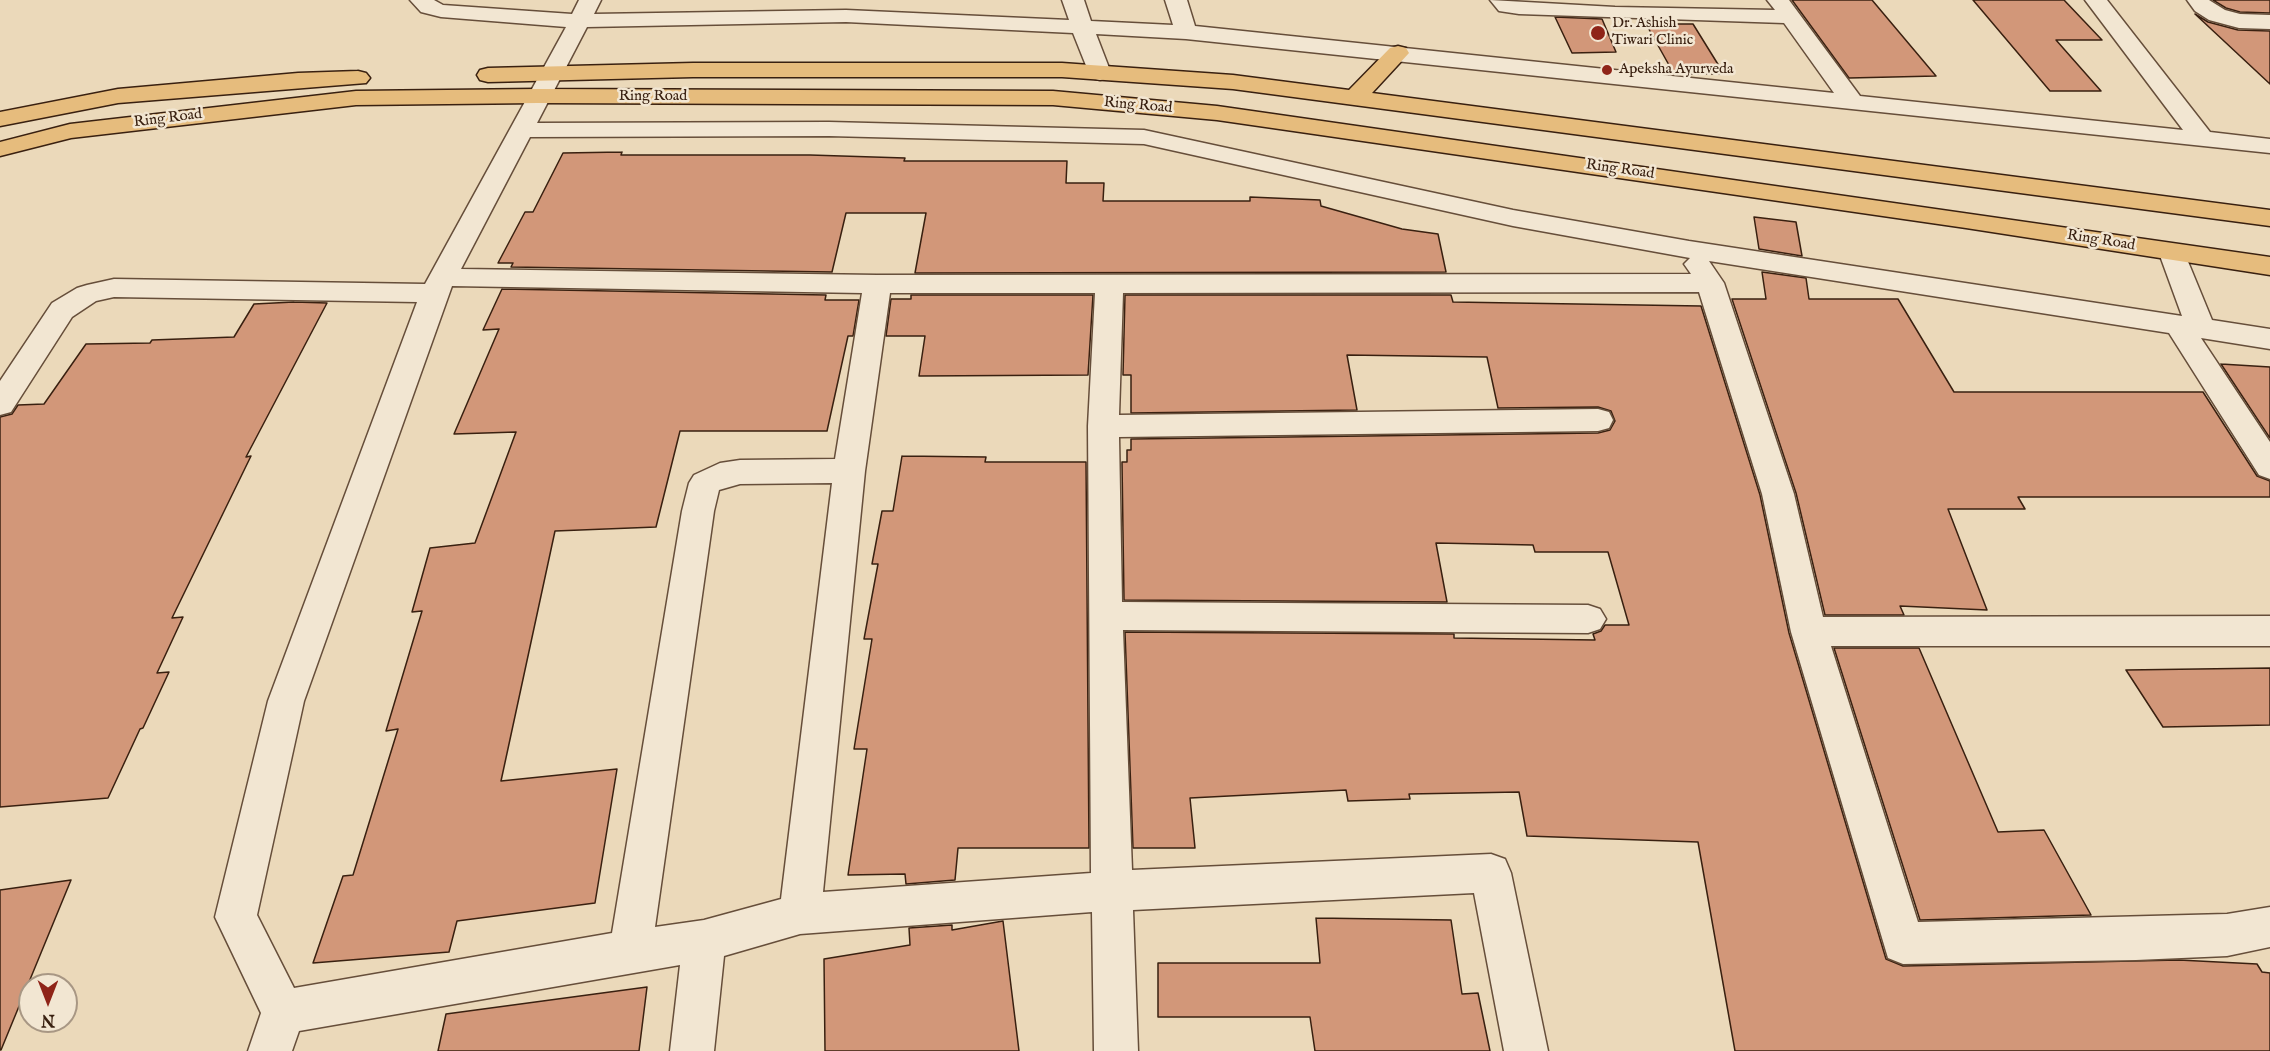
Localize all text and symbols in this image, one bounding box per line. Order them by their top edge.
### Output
place label: Dr. Ashish Tiwari Clinic [1612,15,1693,50]
marker: Dr. Ashish Tiwari Clinic [1589,24,1607,42]
place label: Apeksha Ayurveda [1619,61,1734,79]
marker: Apeksha Ayurveda [1600,63,1614,77]
street label: Ring Road [619,88,687,106]
street label: Ring Road [1103,94,1173,118]
street label: Ring Road [133,106,203,132]
street label: Ring Road [1585,156,1655,184]
street label: Ring Road [2066,227,2136,255]
north arrow [18,973,78,1033]
text: N [41,1009,55,1029]

